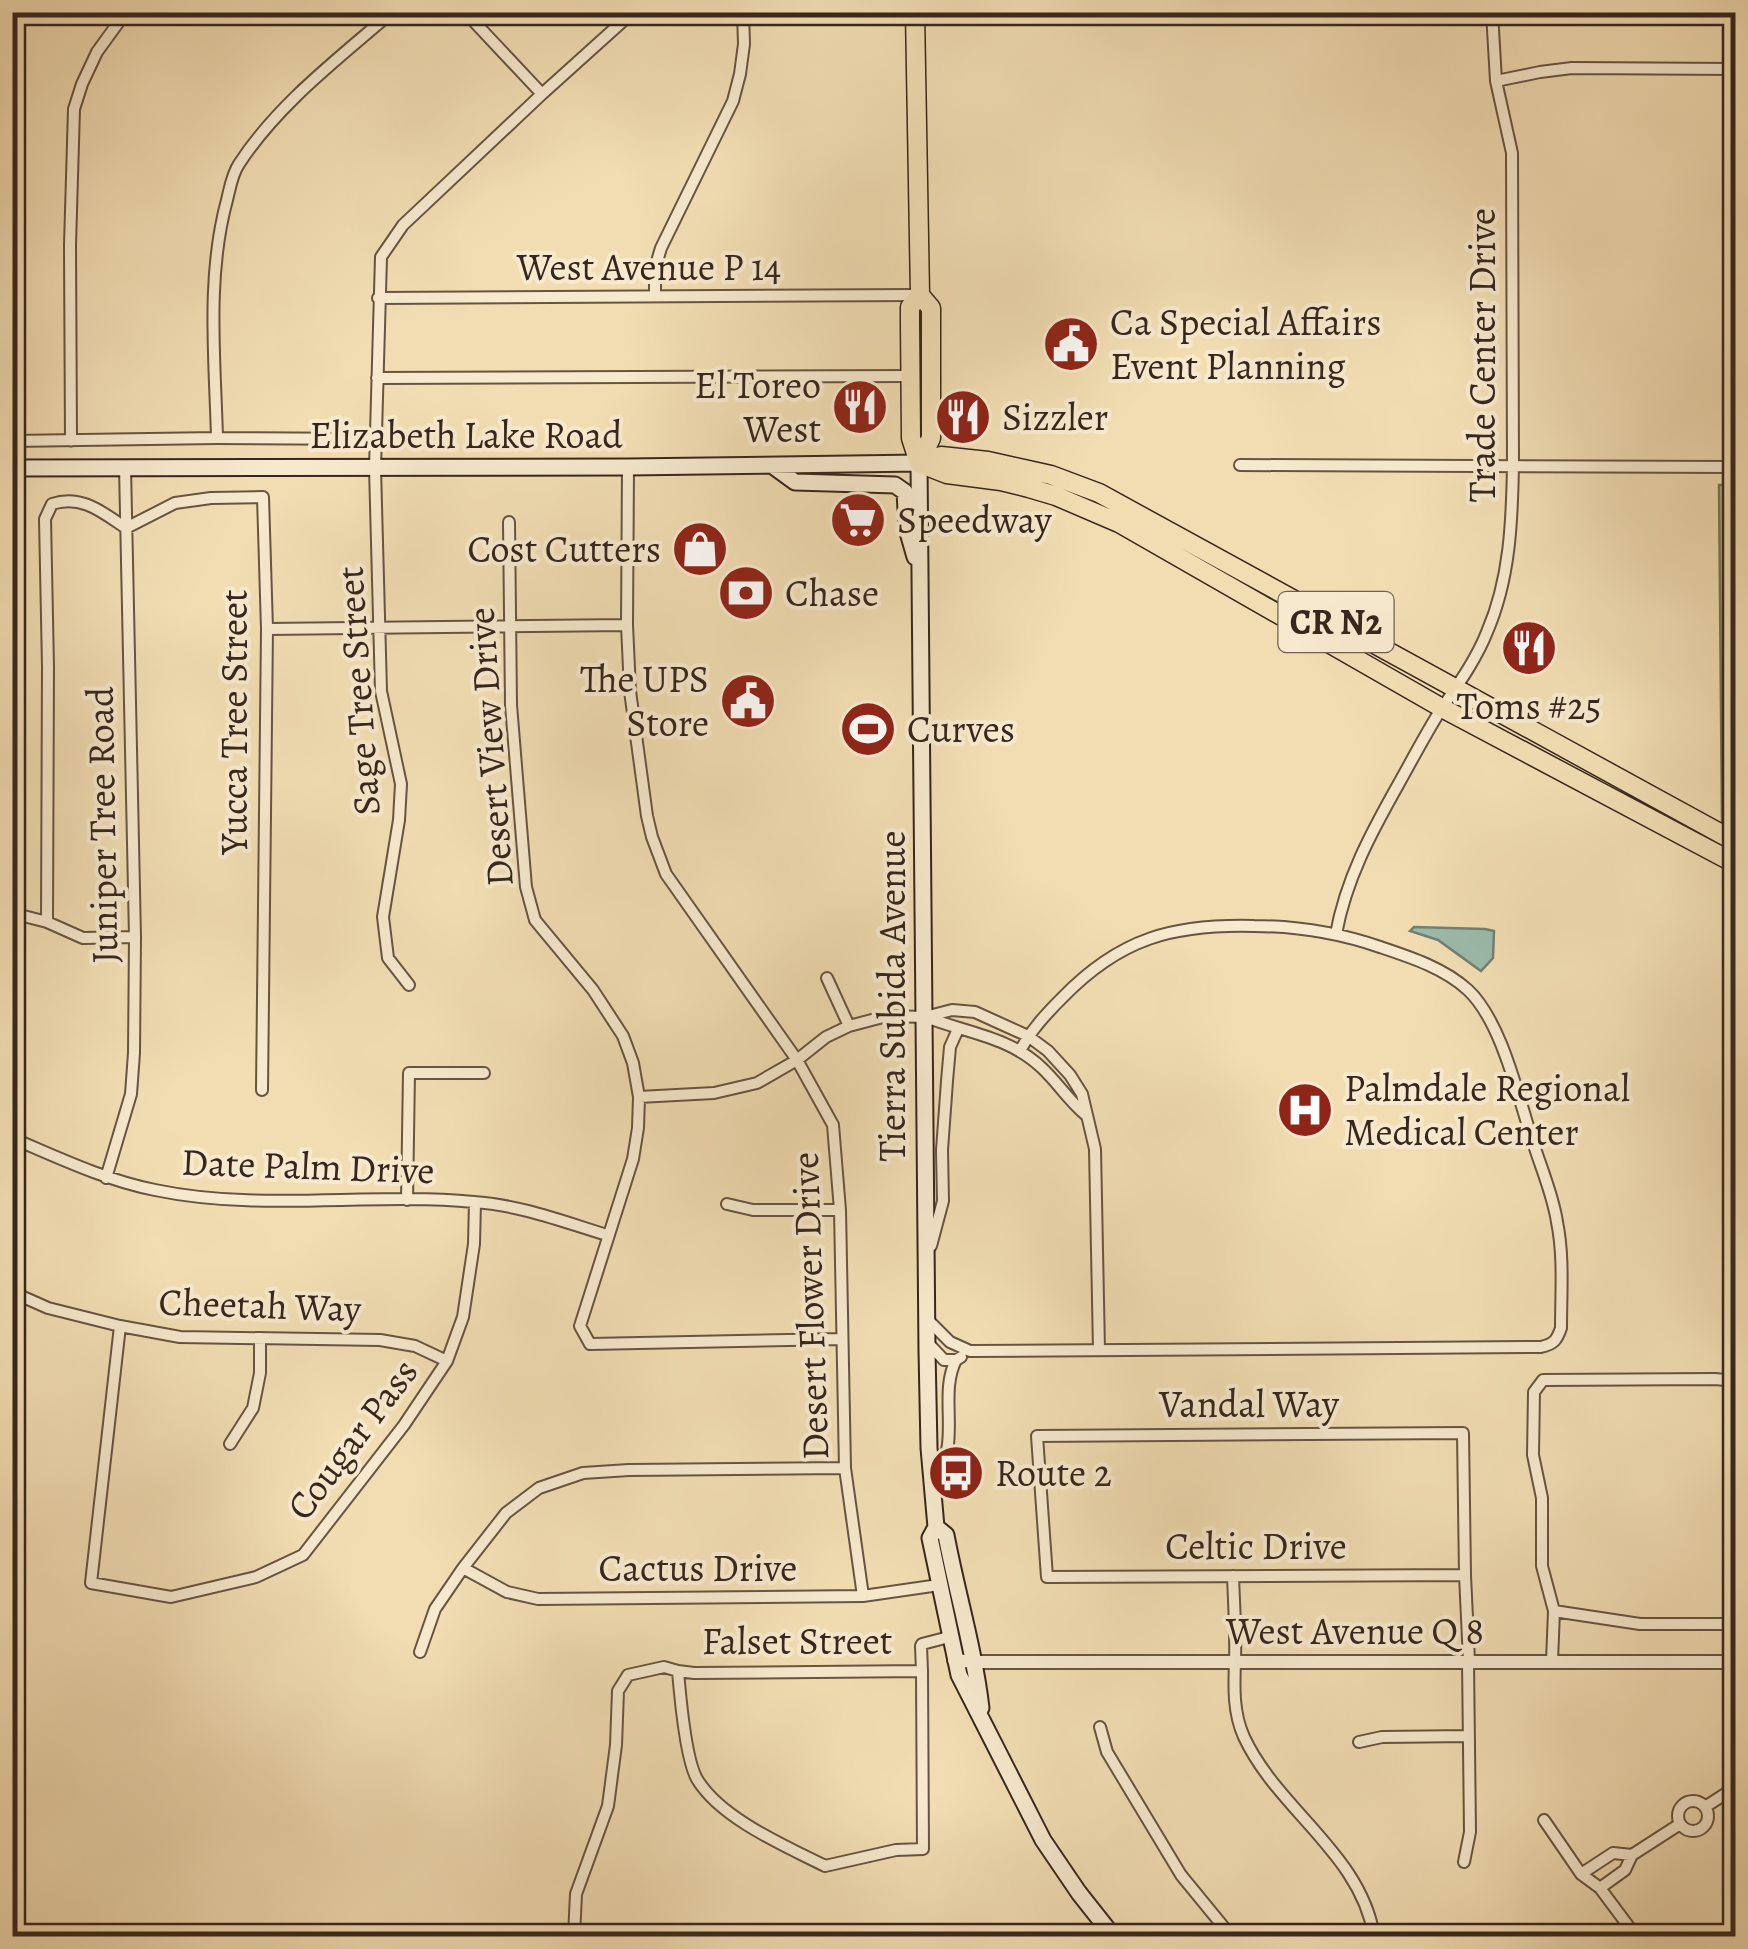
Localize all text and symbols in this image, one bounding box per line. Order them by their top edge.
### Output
street label: Trade Center Drive [1456,208,1508,502]
street label: West Avenue P 14 [516,241,781,293]
place label: Ca Special Affairs Event Planning [1110,296,1382,392]
public building icon: Ca Special Affairs Event Planning [1041,314,1101,374]
place label: El Toreo West [694,359,821,455]
restaurant icon: El Toreo West [830,377,890,437]
restaurant icon: Sizzler [933,387,993,447]
place label: Sizzler [1002,391,1108,443]
street label: Elizabeth Lake Road [309,409,623,461]
supermarket icon: Speedway [828,490,888,550]
place label: Speedway [897,494,1053,546]
shop icon: Cost Cutters [670,519,730,579]
place label: Cost Cutters [467,523,661,575]
bank icon: Chase [716,563,776,623]
street label: Sage Tree Street [323,565,393,817]
place label: Chase [785,567,879,619]
street label: Yucca Tree Street [208,589,260,856]
road number: CR N2 [1278,592,1394,652]
street label: Desert View Drive [454,606,526,888]
restaurant icon: Toms #25 [1499,618,1559,678]
place label: The UPS Store [580,653,709,749]
public building icon: The UPS Store [718,671,778,731]
place label: Toms #25 [1456,680,1602,732]
street label: Juniper Tree Road [74,685,130,964]
sports icon: Curves [838,699,898,759]
place label: Curves [907,703,1015,755]
street label: Tierra Subida Avenue [866,831,918,1161]
place label: Palmdale Regional Medical Center [1344,1062,1630,1158]
hospital icon: Palmdale Regional Medical Center [1275,1080,1335,1140]
street label: Date Palm Drive [181,1136,435,1196]
street label: Desert Flower Drive [779,1151,841,1461]
street label: Cheetah Way [158,1275,363,1335]
street label: Cougar Pass [274,1348,430,1530]
street label: Vandal Way [1158,1378,1340,1430]
bus stop icon: Route 2 [926,1443,986,1503]
place label: Route 2 [995,1447,1112,1499]
street label: Celtic Drive [1165,1520,1347,1572]
street label: Cactus Drive [599,1542,797,1594]
street label: West Avenue Q 8 [1225,1605,1484,1657]
street label: Falset Street [702,1615,892,1667]

